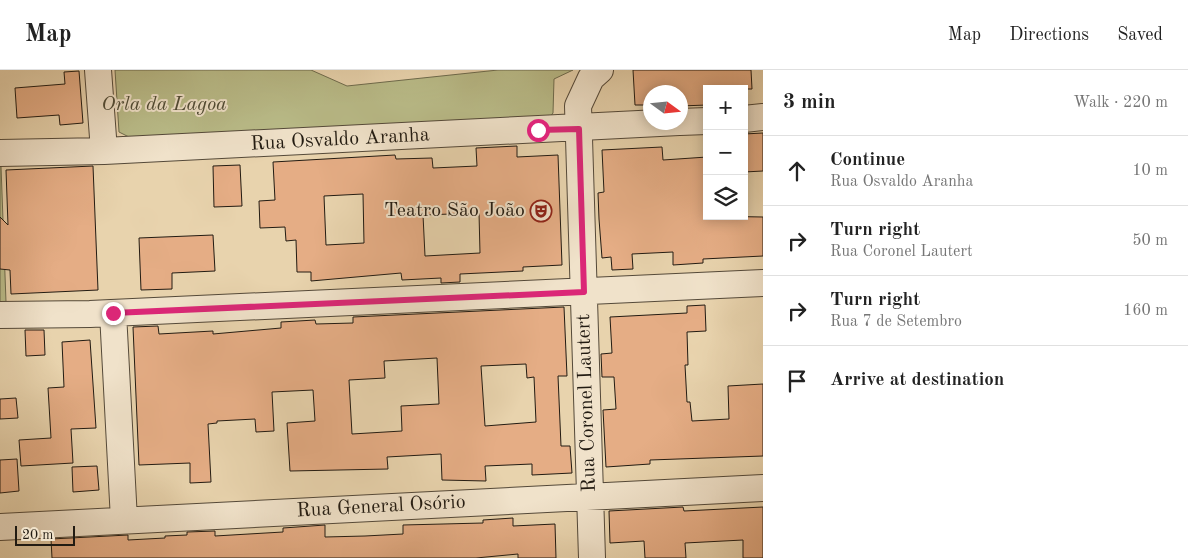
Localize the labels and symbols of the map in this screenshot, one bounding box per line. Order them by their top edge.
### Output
north arrow [643,85,688,130]
park label: Orla da Lagoa [101,95,227,115]
route start [527,119,550,142]
street label: Rua Osvaldo Aranha [250,125,430,155]
theatre icon: Teatro São João [529,199,553,223]
place label: Teatro São João [384,201,525,221]
route end [102,302,125,325]
street label: Rua Coronel Lautert [574,314,600,492]
street label: Rua General Osório [296,493,466,521]
scale bar [15,523,75,546]

